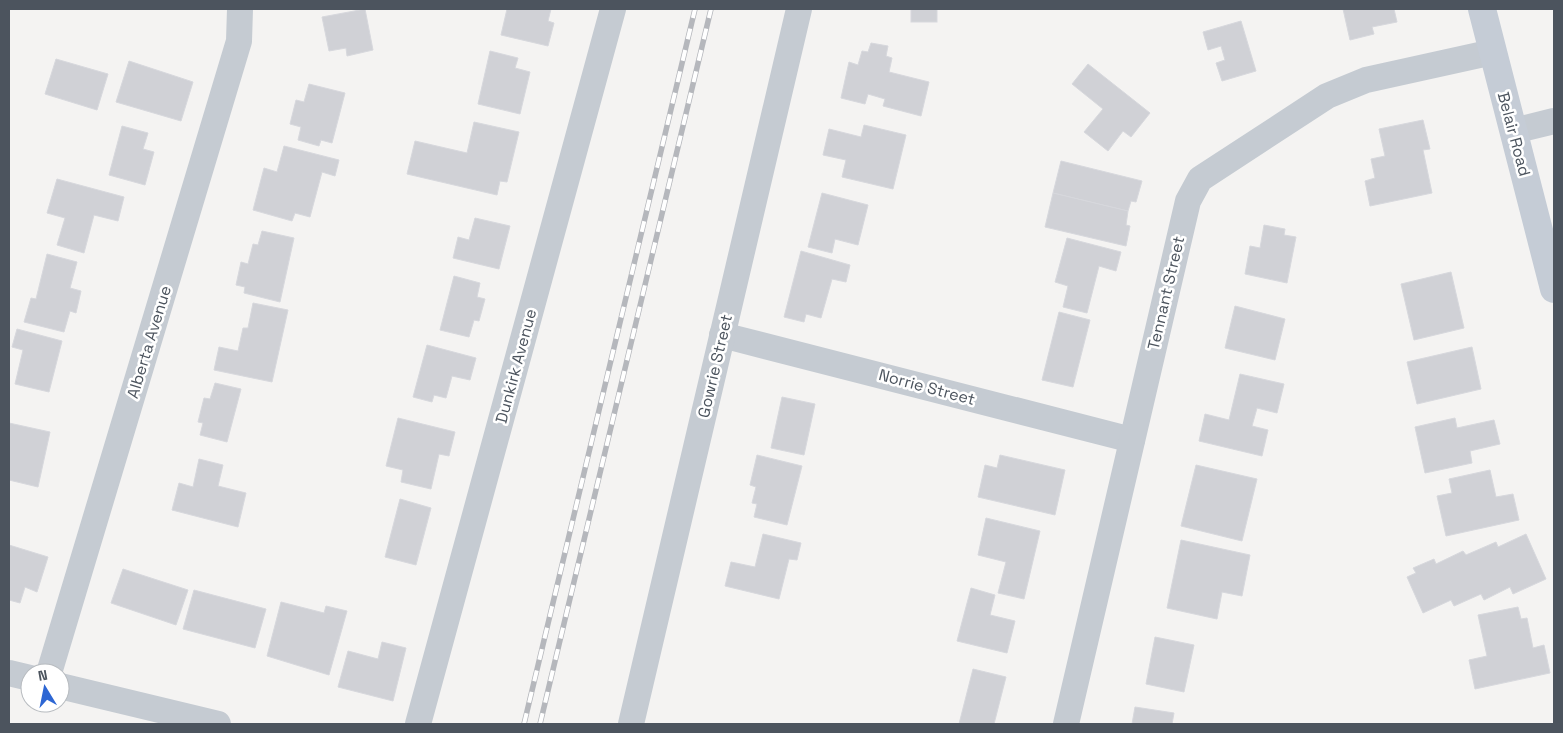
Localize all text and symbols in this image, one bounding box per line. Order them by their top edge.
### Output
street label: Belair Road [1493,89,1535,179]
street label: Tennant Street [1143,234,1189,352]
street label: Alberta Avenue [122,283,176,401]
street label: Dunkirk Avenue [491,306,541,426]
street label: Gowrie Street [693,312,737,420]
street label: Norrie Street [876,364,978,410]
north arrow [20,663,70,713]
text: N [37,666,49,685]

